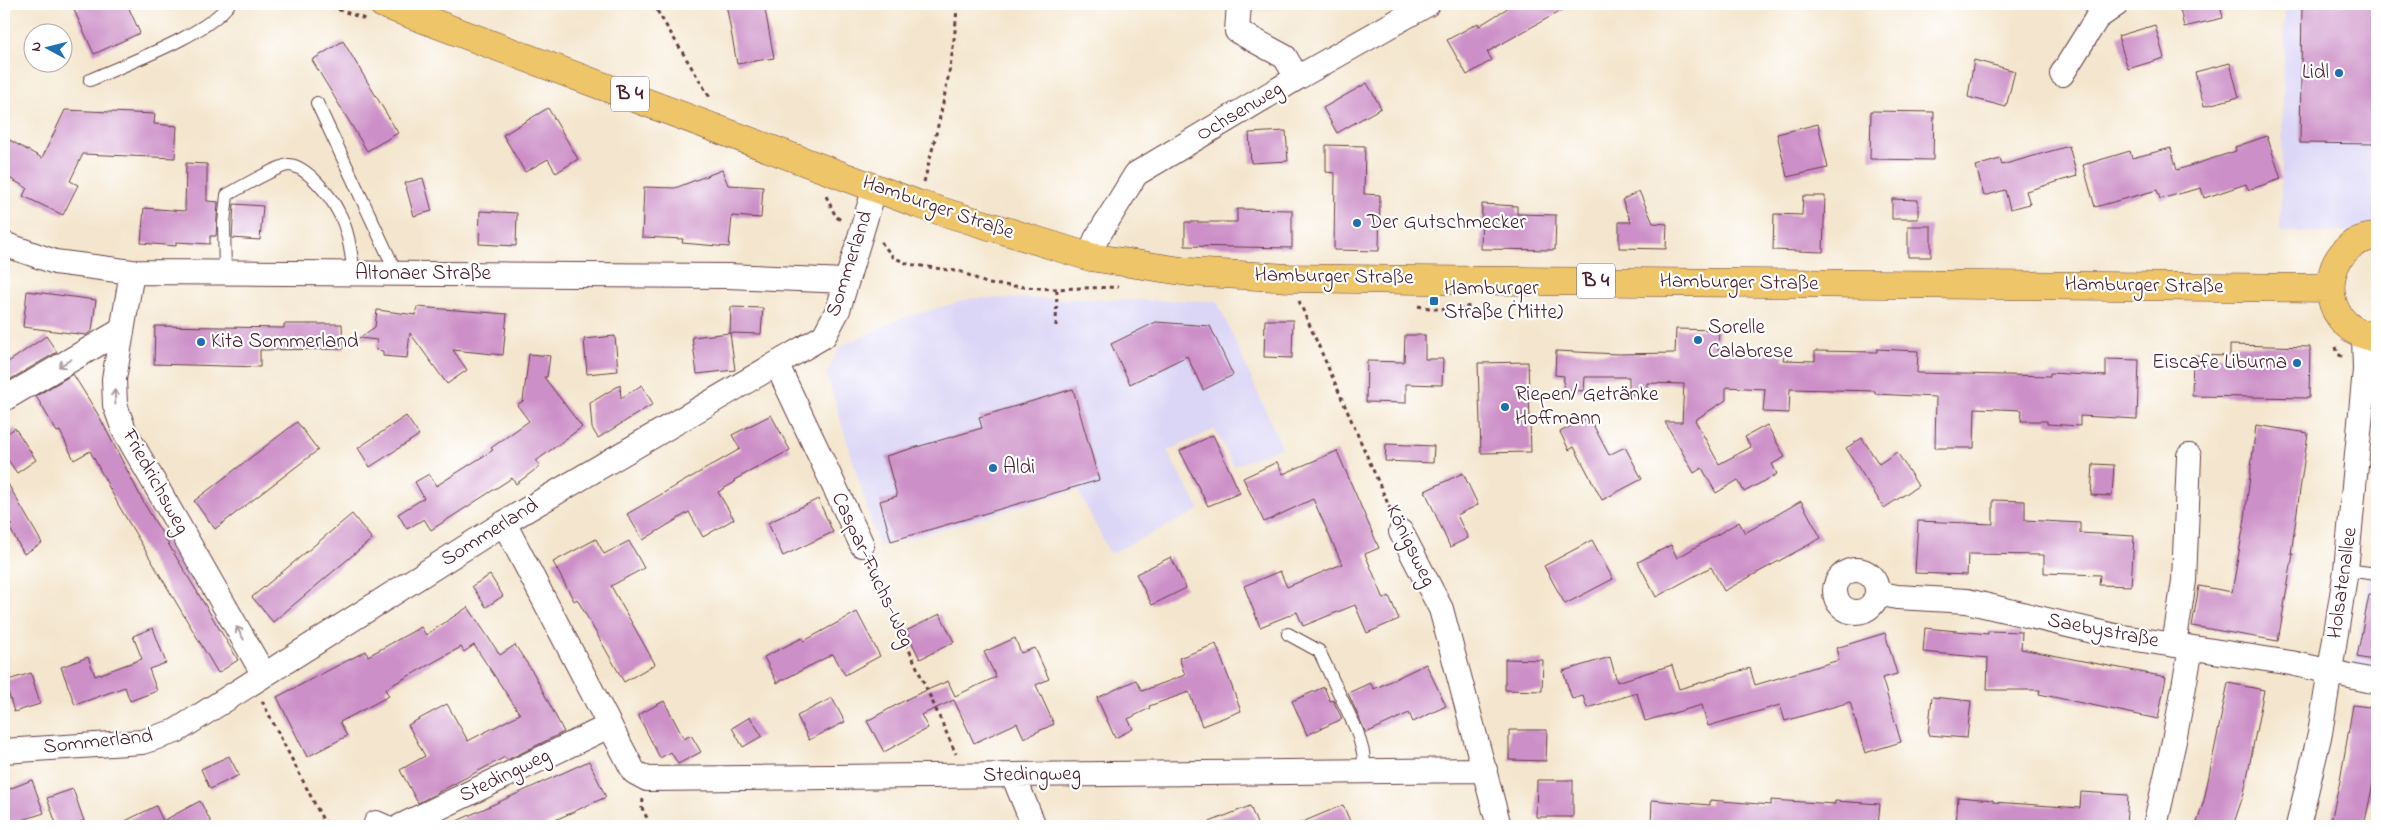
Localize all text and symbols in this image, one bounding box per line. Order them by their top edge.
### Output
north arrow [22,22,72,72]
text: N [26,41,48,53]
place label: Lidl [2302,58,2329,88]
marker: Lidl [2333,67,2345,79]
street label: Ochsenweg [1191,74,1290,151]
road number: B 4 [611,76,649,112]
street label: Hamburger Straße [857,168,1019,250]
street label: Sommerland [819,207,881,321]
place label: Der Gutschmecker [1366,208,1526,238]
marker: Der Gutschmecker [1351,217,1363,229]
street label: Altonaer Straße [355,259,492,289]
street label: Hamburger Straße [1254,261,1414,295]
road number: B 4 [1577,264,1615,298]
street label: Hamburger Straße [1659,267,1819,301]
street label: Hamburger Straße [2064,270,2224,304]
place label: Hamburger Straße (Mitte) [1444,274,1563,328]
marker: Hamburger Straße (Mitte) [1428,295,1440,307]
place label: Sorelle Calabrese [1708,313,1793,367]
place label: Kita Sommerland [211,327,359,357]
marker: Sorelle Calabrese [1692,334,1704,346]
marker: Kita Sommerland [195,336,207,348]
place label: Eiscafe Liburna [2152,348,2287,378]
marker: Eiscafe Liburna [2291,357,2303,369]
one-way arrow [58,359,72,369]
place label: Riepen/ Getränke Hoffmann [1515,380,1659,434]
one-way arrow [110,390,120,406]
marker: Riepen/ Getränke Hoffmann [1499,401,1511,413]
street label: Friedrichsweg [111,423,196,541]
place label: Aldi [1003,453,1035,483]
marker: Aldi [987,462,999,474]
street label: Caspar-Fuchs-Weg [821,488,921,653]
street label: Sommerland [435,491,545,575]
street label: Königsweg [1375,500,1443,593]
street label: Holsatenallee [2320,525,2366,641]
street label: Saebystraße [2044,605,2162,659]
one-way arrow [234,626,244,640]
street label: Sommerland [42,721,154,763]
street label: Stedingweg [454,741,556,813]
street label: Stedingweg [983,759,1081,793]

